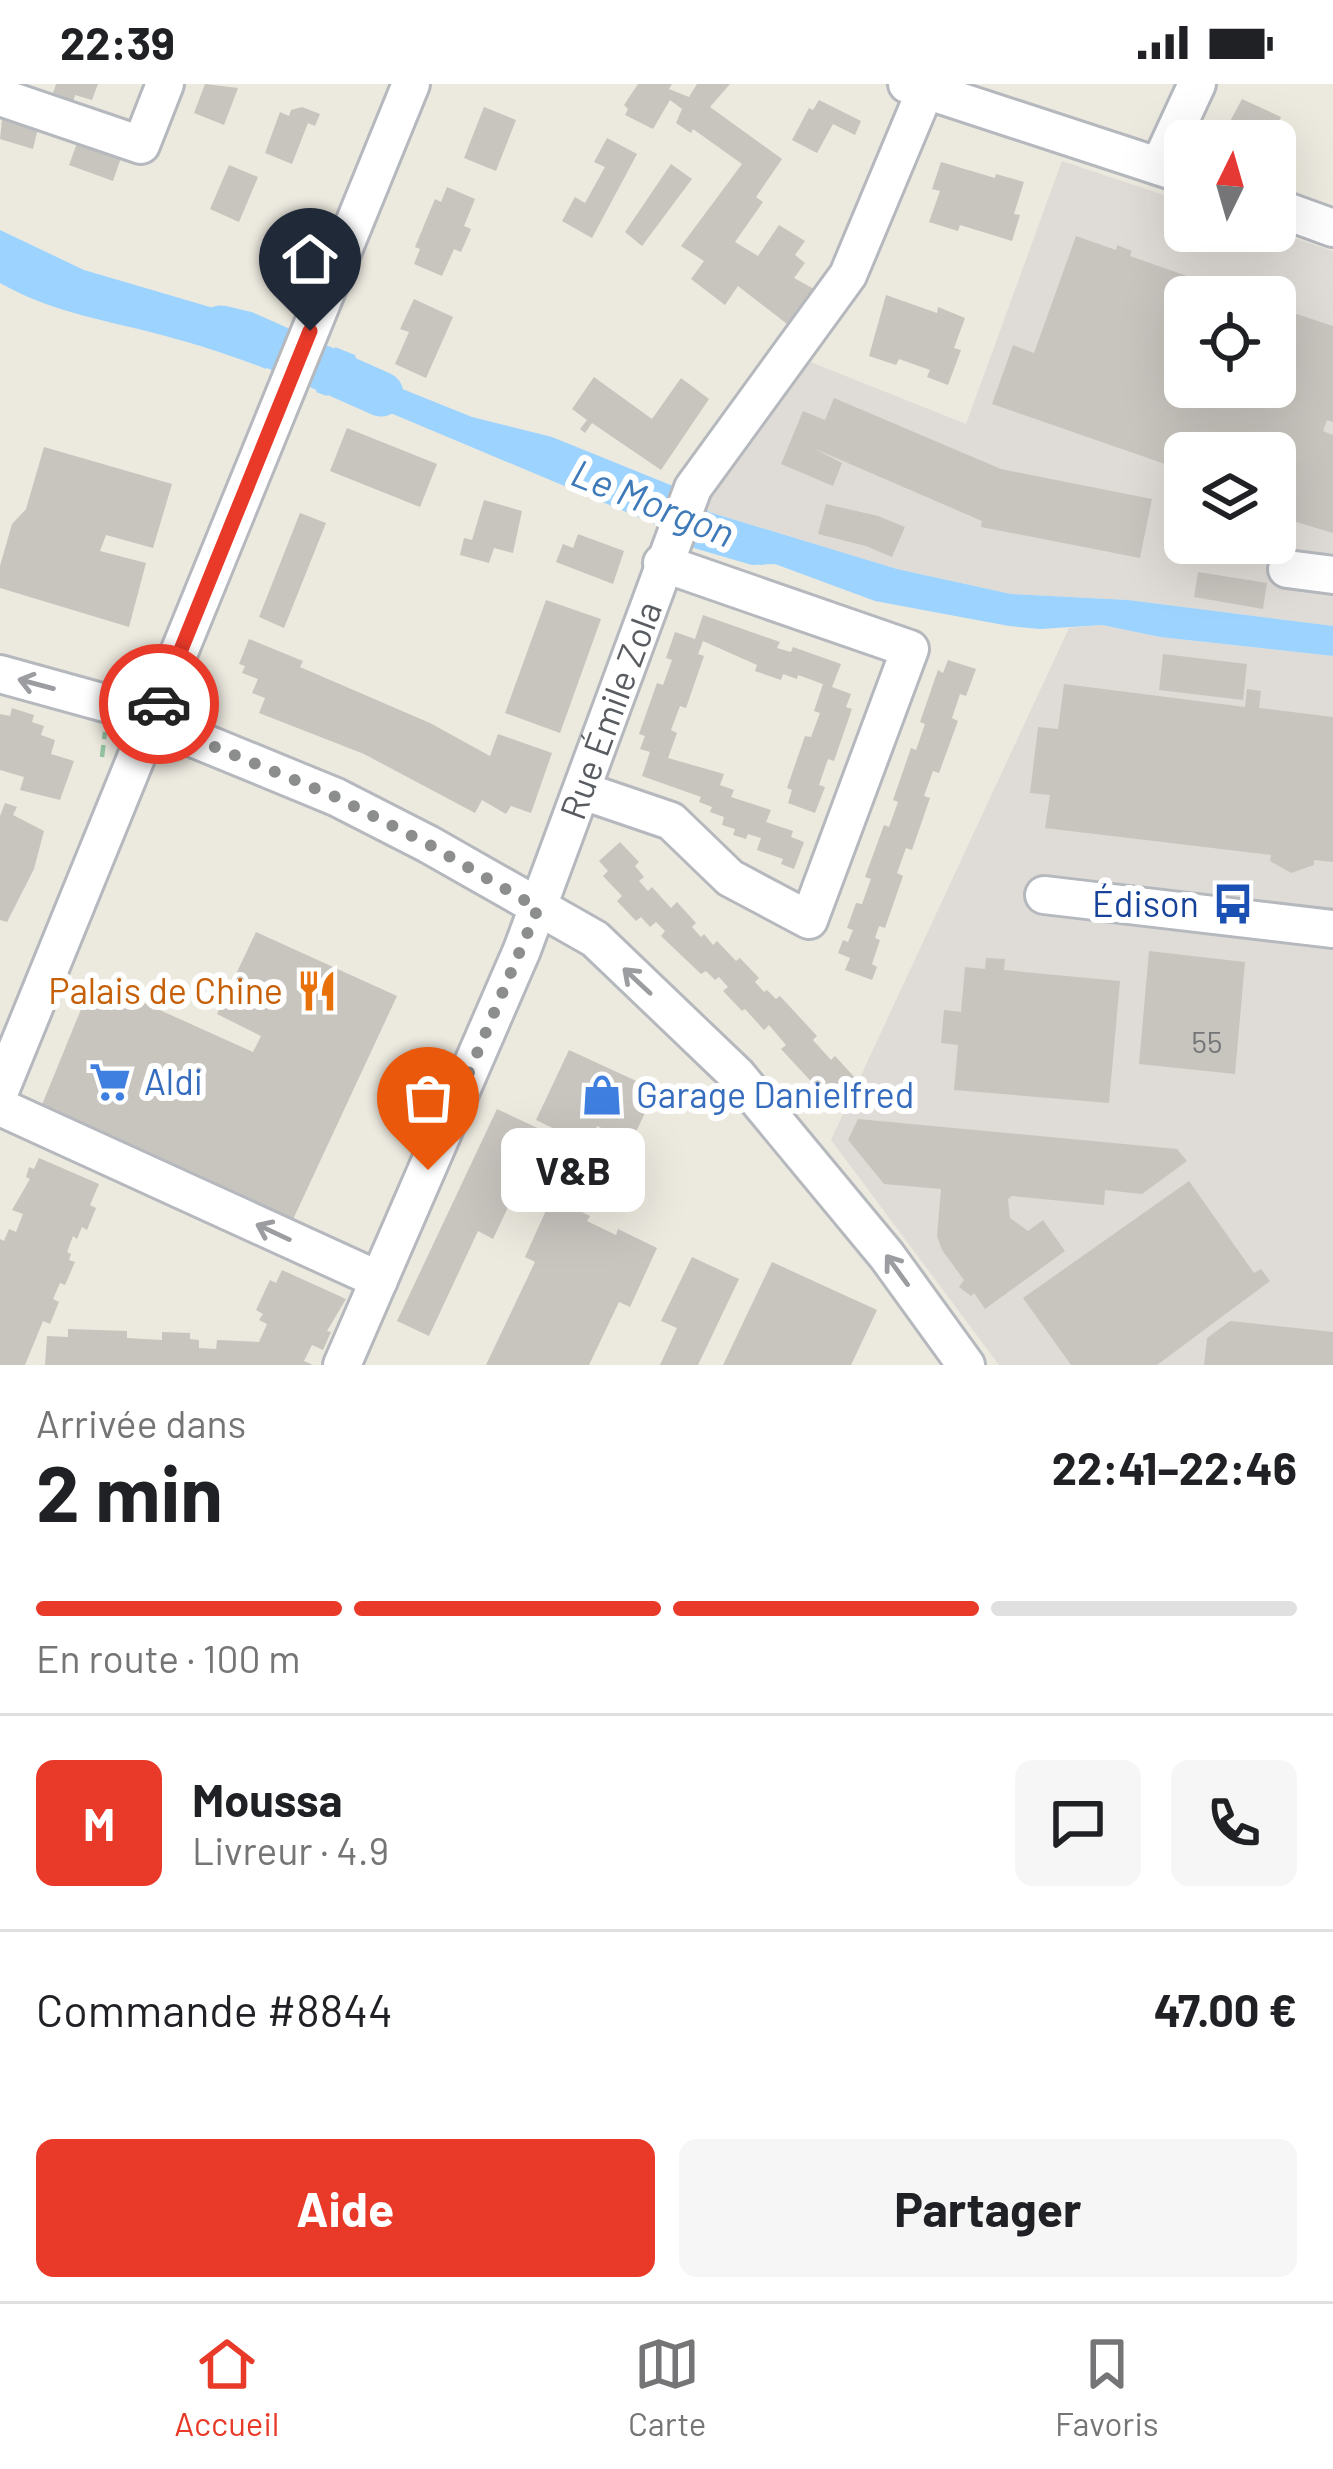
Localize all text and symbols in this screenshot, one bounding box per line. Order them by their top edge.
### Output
text: 22:39 [60,15,175,69]
north arrow [1164,120,1296,252]
map controls [1164,120,1296,564]
pin [259,208,361,331]
icon: home [277,226,343,292]
button: locate [1164,276,1296,408]
button: layers [1164,432,1296,564]
water label: Le Morgon [565,448,742,556]
street label: Rue Émile Zola [549,595,669,825]
courier [99,644,219,764]
icon: car [126,671,192,737]
one-way arrow [18,672,56,694]
place label: Édison [1092,881,1199,924]
bus stop icon: Édison [1210,881,1256,927]
one-way arrow [623,967,652,995]
place label: Palais de Chine [48,968,283,1011]
restaurant icon: Palais de Chine [294,968,340,1014]
house number: 55 [1192,1023,1222,1059]
pin [377,1047,479,1170]
supermarket icon: Aldi [87,1059,133,1105]
place label: Aldi [144,1059,203,1102]
icon: bag [395,1065,461,1131]
shop icon: Garage Danielfred [579,1072,625,1118]
place label: Garage Danielfred [636,1072,914,1115]
callout: V&B [500,1128,644,1212]
text: V&B [535,1146,611,1193]
one-way arrow [256,1220,292,1242]
one-way arrow [885,1255,910,1287]
text: Arrivée dans [36,1399,246,1446]
text: 22:41–22:46 [1052,1440,1297,1494]
text: 2 min [36,1444,223,1538]
text: En route · 100 m [36,1634,301,1681]
button: chat [1015,1760,1141,1886]
button: phone [1171,1760,1297,1886]
text: Moussa [192,1772,342,1826]
text: M [83,1796,115,1850]
text: Livreur · 4.9 [192,1826,389,1873]
text: Commande #8844 [36,1982,393,2036]
text: 47.00 € [1154,1982,1297,2036]
button: Aide [36,2139,655,2277]
button: Partager [679,2139,1297,2277]
tab: Accueil [174,2331,279,2443]
tab: Carte [628,2331,706,2443]
tab: Favoris [1055,2331,1159,2443]

